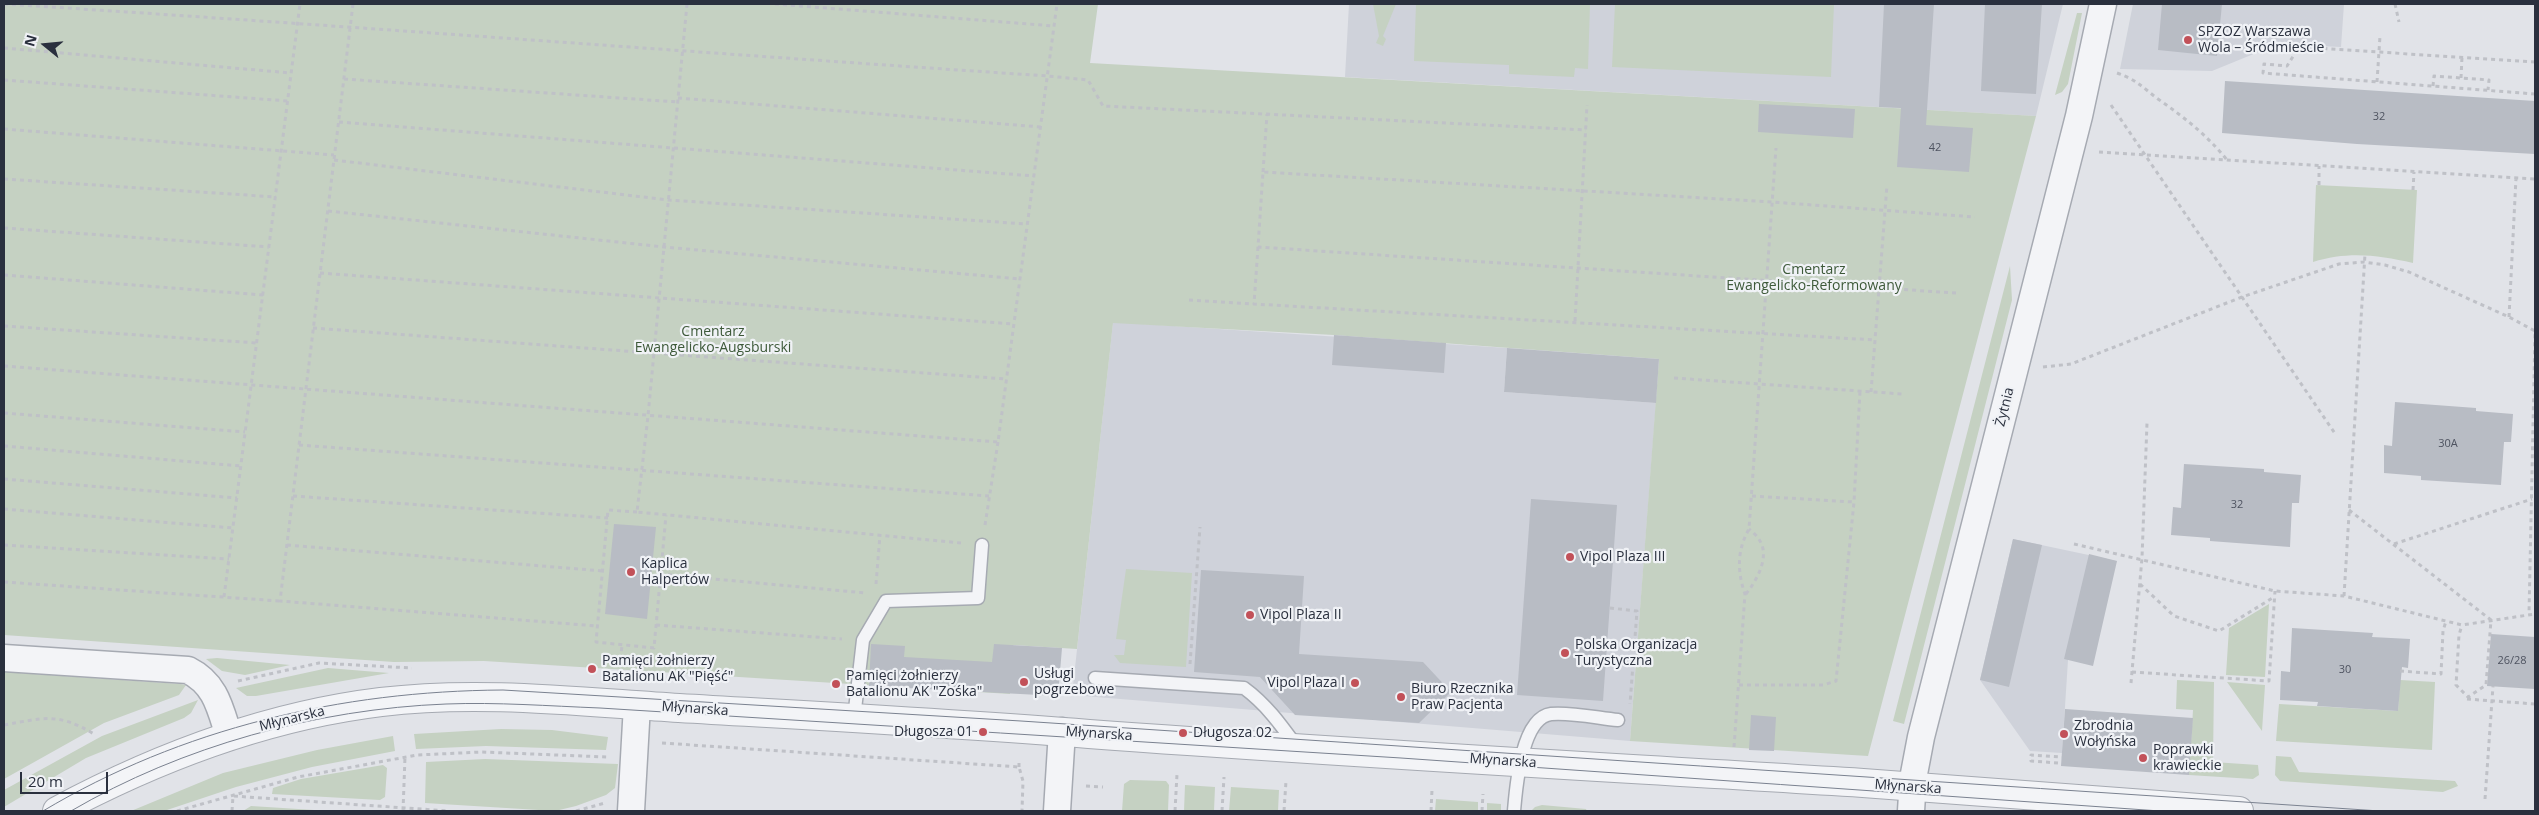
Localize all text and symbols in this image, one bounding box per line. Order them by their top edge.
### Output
north arrow [20,20,70,70]
place label: SPZOZ Warszawa Wola – Śródmieście [2198,24,2324,56]
text: N [19,32,41,49]
marker: SPZOZ Warszawa Wola – Śródmieście [2182,34,2194,46]
house number: 32 [2373,110,2385,124]
house number: 42 [1929,141,1941,155]
park label: Cmentarz Ewangelicko-Reformowany [1726,262,1902,294]
park label: Cmentarz Ewangelicko-Augsburski [635,324,791,357]
street label: Żytnia [1992,386,2018,428]
house number: 30A [2438,437,2458,451]
house number: 32 [2231,498,2243,512]
place label: Vipol Plaza III [1580,549,1665,565]
marker: Vipol Plaza III [1564,551,1576,563]
place label: Kaplica Halpertów [641,556,709,588]
marker: Kaplica Halpertów [625,566,637,578]
place label: Vipol Plaza II [1260,607,1342,623]
marker: Vipol Plaza II [1244,609,1256,621]
place label: Polska Organizacja Turystyczna [1575,637,1697,670]
marker: Polska Organizacja Turystyczna [1559,647,1571,659]
place label: Pamięci żołnierzy Batalionu AK "Pięść" [602,653,733,686]
house number: 26/28 [2497,654,2527,668]
marker: Pamięci żołnierzy Batalionu AK "Pięść" [586,663,598,675]
house number: 30 [2339,663,2351,677]
place label: Usługi pogrzebowe [1034,666,1114,699]
place label: Pamięci żołnierzy Batalionu AK "Zośka" [846,668,982,700]
place label: Vipol Plaza I [1267,675,1345,691]
marker: Usługi pogrzebowe [1018,676,1030,688]
marker: Vipol Plaza I [1349,677,1361,689]
marker: Pamięci żołnierzy Batalionu AK "Zośka" [830,678,842,690]
place label: Biuro Rzecznika Praw Pacjenta [1411,681,1514,714]
marker: Biuro Rzecznika Praw Pacjenta [1395,691,1407,703]
street label: Młynarska [661,698,729,720]
street label: Młynarska [257,703,327,735]
place label: Zbrodnia Wołyńska [2074,718,2136,750]
street label: Młynarska [1065,723,1133,745]
place label: Długosza 01 [894,724,973,740]
place label: Długosza 02 [1193,725,1272,741]
marker: Długosza 01 [977,726,989,738]
marker: Długosza 02 [1177,727,1189,739]
marker: Zbrodnia Wołyńska [2058,728,2070,740]
place label: Poprawki krawieckie [2153,742,2222,774]
street label: Młynarska [1469,750,1537,772]
marker: Poprawki krawieckie [2137,752,2149,764]
scale bar [22,762,110,794]
text: 20 m [28,771,63,791]
street label: Młynarska [1874,776,1942,798]

